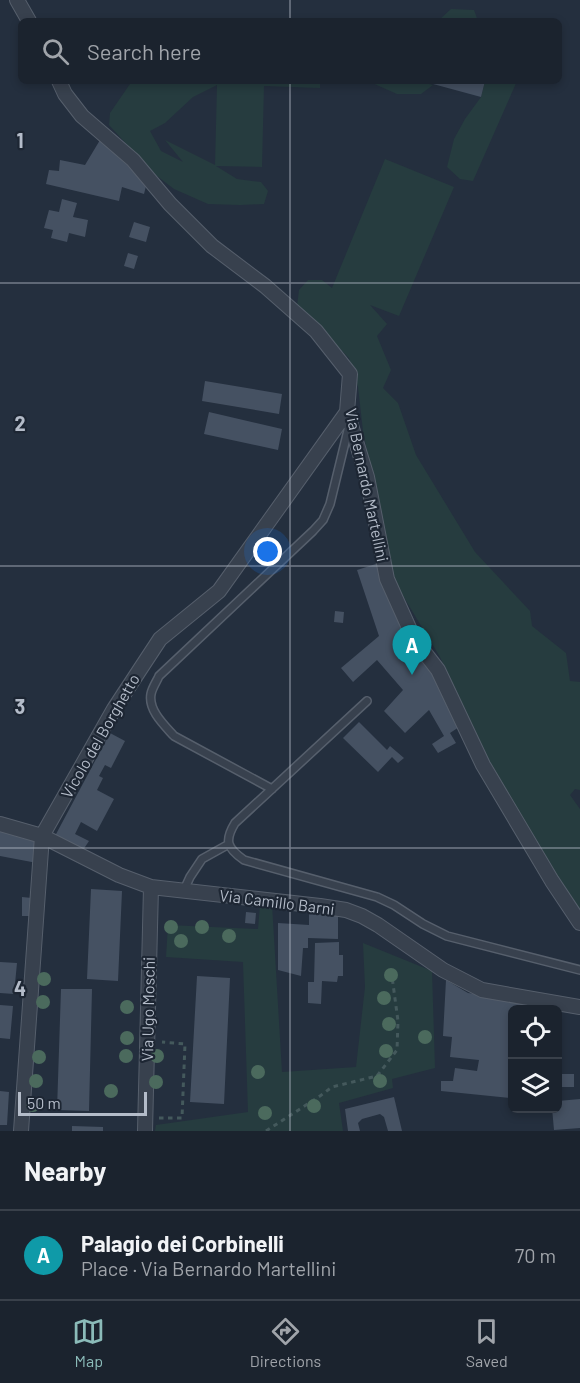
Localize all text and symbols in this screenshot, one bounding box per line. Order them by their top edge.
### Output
search box [18,18,562,84]
icon: search [39,35,72,68]
text: Search here [87,38,201,64]
text: 1 [16,128,24,152]
street label: Via Bernardo Martellini [342,406,393,563]
text: 2 [14,411,26,435]
your location [253,537,282,566]
pin: A [392,626,432,675]
street label: Vicolo del Borghetto [56,670,143,801]
text: 3 [15,694,25,718]
street label: Via Camillo Barni [218,885,336,918]
street label: Via Ugo Moschi [137,957,158,1061]
text: 4 [14,976,26,1000]
map controls [508,1005,562,1113]
button: locate [508,1005,562,1059]
button: layers [508,1059,562,1113]
scale bar [18,1089,147,1116]
text: 50 m [27,1093,61,1112]
text: Nearby [24,1155,106,1186]
text: Palagio dei Corbinelli [81,1230,284,1256]
text: A [37,1243,50,1267]
text: 70 m [515,1243,556,1267]
text: Place · Via Bernardo Martellini [81,1256,336,1280]
tab: Map [72,1315,105,1370]
tab: Directions [250,1315,321,1370]
tab: Saved [466,1315,508,1370]

